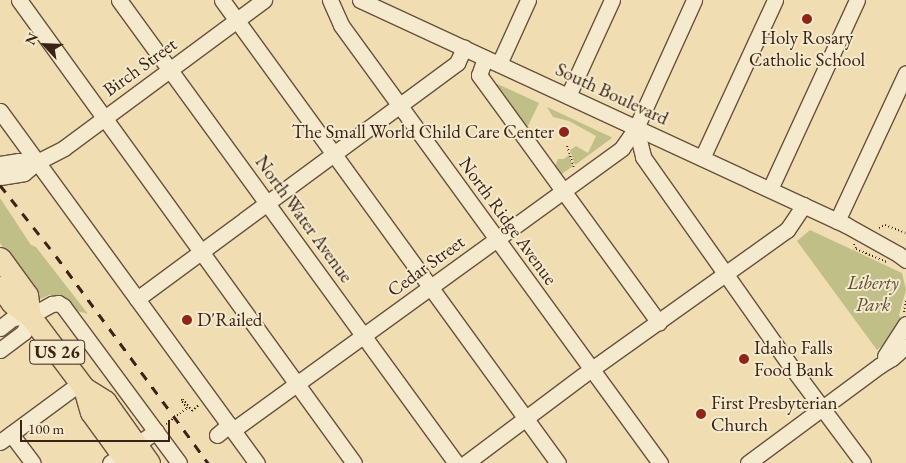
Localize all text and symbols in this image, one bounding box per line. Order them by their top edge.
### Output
marker: Holy Rosary Catholic School [801,13,813,25]
north arrow [20,20,70,70]
place label: Holy Rosary Catholic School [749,27,865,71]
text: N [21,30,42,48]
street label: Birch Street [99,33,181,101]
street label: South Boulevard [552,58,672,130]
place label: The Small World Child Care Center [292,121,554,143]
marker: The Small World Child Care Center [558,126,570,138]
street label: North Water Avenue [250,151,358,287]
street label: North Ridge Avenue [454,153,562,289]
street label: Cedar Street [383,230,469,302]
park label: Liberty Park [847,272,899,316]
place label: D'Railed [197,309,262,331]
marker: D'Railed [181,314,193,326]
road number: US 26 [28,337,86,368]
place label: Idaho Falls Food Bank [754,337,833,381]
marker: Idaho Falls Food Bank [738,353,750,365]
place label: First Presbyterian Church [711,392,838,436]
marker: First Presbyterian Church [695,408,707,420]
scale bar [22,410,172,442]
text: 100 m [28,419,64,438]

